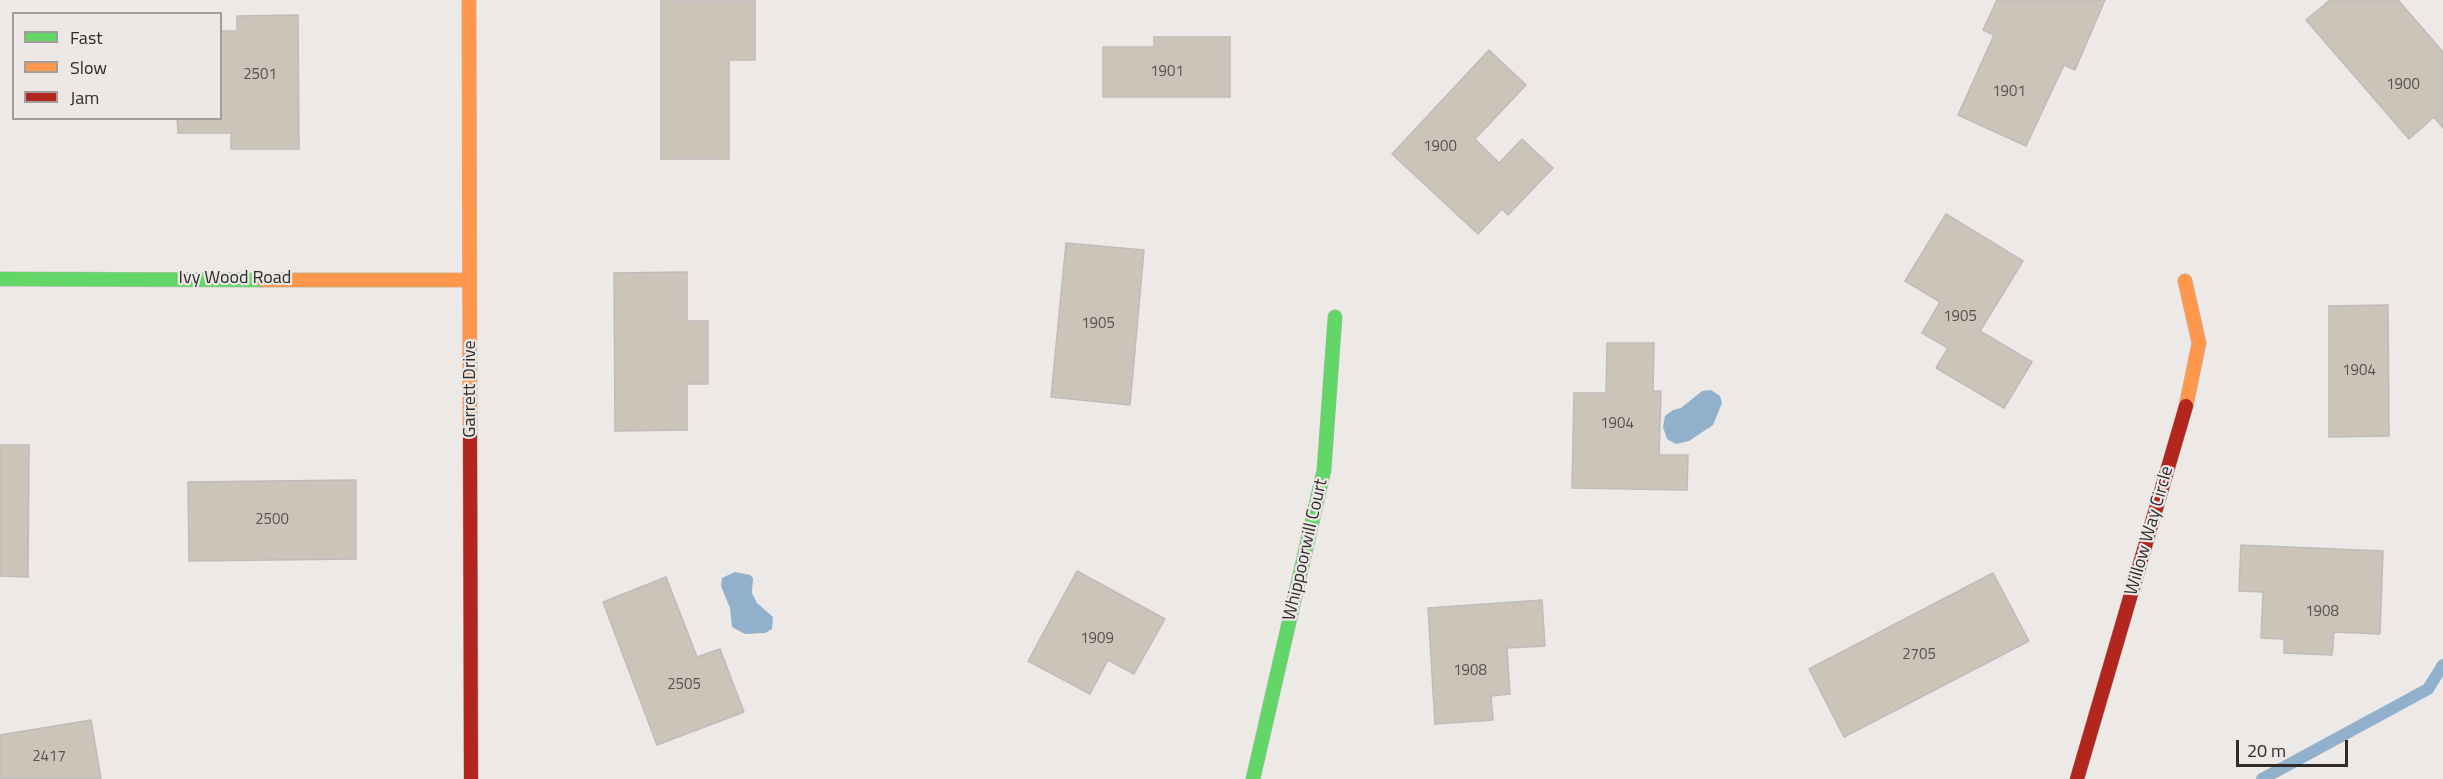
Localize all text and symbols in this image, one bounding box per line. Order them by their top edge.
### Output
legend [12,12,222,120]
text: Fast [70,24,103,51]
text: Slow [70,54,107,81]
house number: 1901 [1150,63,1184,81]
house number: 2501 [243,66,277,84]
house number: 1900 [2386,76,2420,94]
house number: 1901 [1992,83,2026,101]
text: Jam [70,84,99,111]
house number: 1900 [1423,138,1457,156]
street label: Ivy Wood Road [179,268,291,290]
house number: 1905 [1943,308,1977,326]
house number: 1905 [1081,315,1115,333]
street label: Garrett Drive [460,340,482,438]
house number: 1904 [2342,362,2376,380]
house number: 1904 [1600,415,1634,433]
street label: Willow Way Circle [2121,464,2179,598]
street label: Whippoorwill Court [1279,477,1333,623]
house number: 2500 [255,511,289,529]
house number: 1908 [2305,603,2339,621]
house number: 1909 [1080,630,1114,648]
house number: 2705 [1902,646,1936,664]
house number: 1908 [1453,662,1487,680]
house number: 2505 [667,676,701,694]
scale bar [2239,728,2352,766]
text: 20 m [2247,737,2286,764]
house number: 2417 [32,748,66,766]

